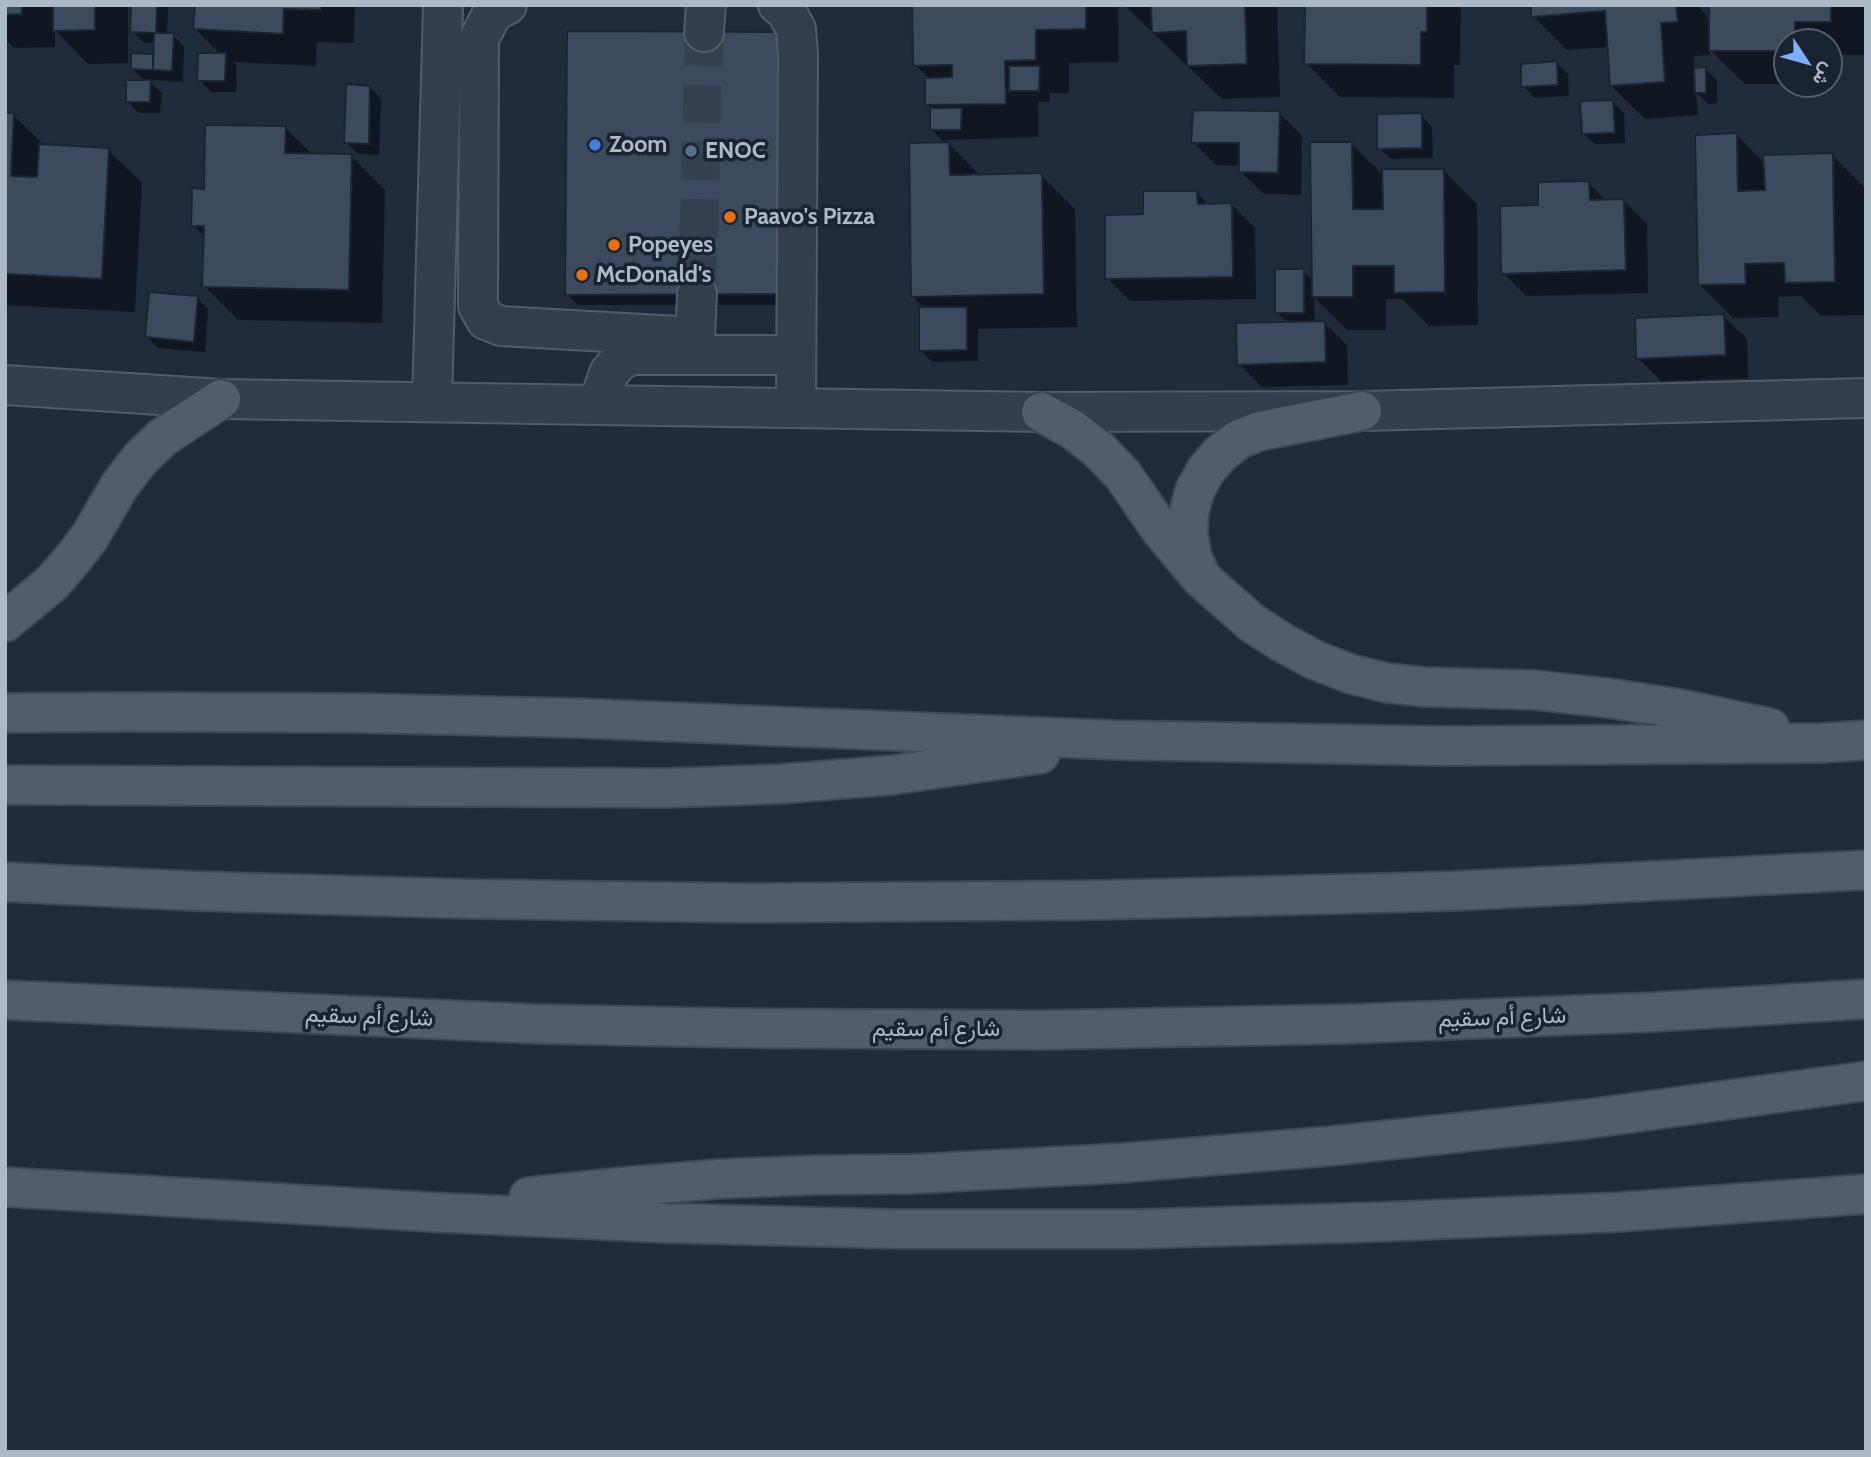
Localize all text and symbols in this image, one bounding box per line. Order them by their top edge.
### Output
north arrow [1773,28,1843,98]
text: ش [1808,58,1840,90]
place label: Zoom [609,131,667,159]
marker: Zoom [587,137,603,153]
place label: ENOC [705,137,766,165]
marker: ENOC [683,143,699,159]
place label: Paavo's Pizza [744,203,875,231]
marker: Paavo's Pizza [722,209,738,225]
place label: Popeyes [628,231,713,259]
marker: Popeyes [606,237,622,253]
place label: McDonald's [596,261,712,289]
marker: McDonald's [574,267,590,283]
street label: شارع أم سقيم [304,1001,434,1033]
street label: شارع أم سقيم [1437,1002,1567,1034]
street label: شارع أم سقيم [872,1015,1000,1043]

